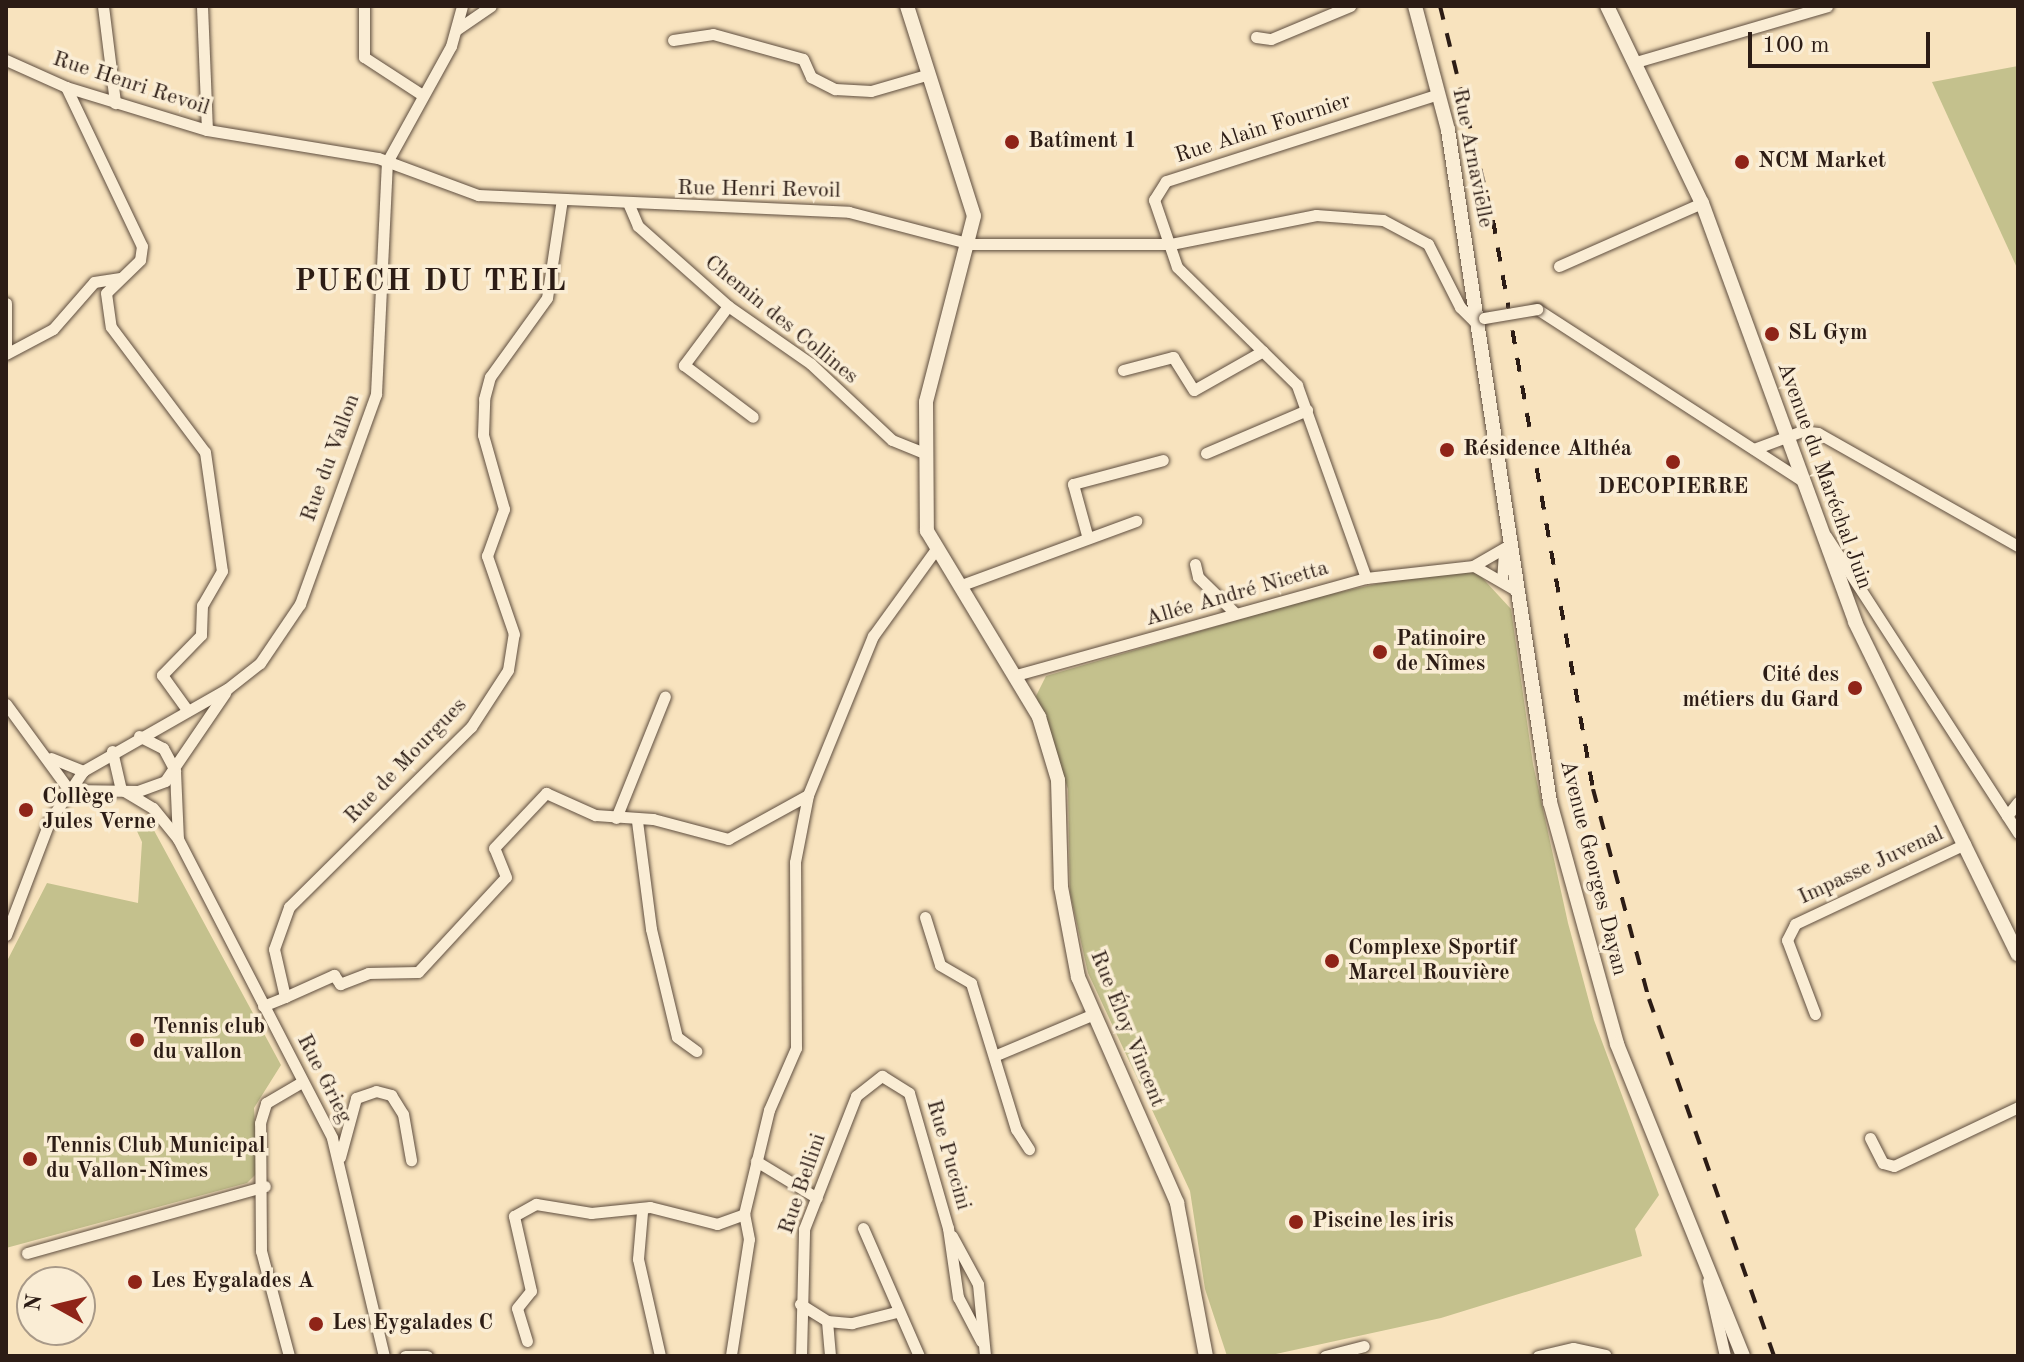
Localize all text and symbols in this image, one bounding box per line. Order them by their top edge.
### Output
scale bar [1752,16,1934,66]
text: 100 m [1762,34,1830,58]
street label: Rue Henri Revoil [49,46,213,122]
street label: Rue Arnavielle [1446,86,1498,230]
street label: Rue Alain Fournier [1172,88,1354,170]
place label: Batîment 1 [1028,129,1136,155]
marker: Batîment 1 [1003,133,1021,151]
place label: NCM Market [1758,149,1886,175]
marker: NCM Market [1733,153,1751,171]
street label: Rue Henri Revoil [677,175,841,205]
street label: Chemin des Collines [699,250,863,390]
district label: PUECH DU TEIL [294,264,568,300]
place label: SL Gym [1788,321,1868,347]
marker: SL Gym [1763,325,1781,343]
street label: Avenue du Maréchal Juin [1771,359,1877,593]
street label: Rue du Vallon [296,391,366,525]
place label: Résidence Althéa [1463,437,1632,463]
marker: Résidence Althéa [1438,441,1456,459]
marker: DECOPIERRE [1664,453,1682,471]
place label: DECOPIERRE [1598,475,1748,501]
street label: Allée André Nicetta [1142,555,1332,633]
place label: Patinoire de Nîmes [1396,626,1486,678]
marker: Patinoire de Nîmes [1371,643,1389,661]
place label: Cité des métiers du Gard [1682,662,1839,714]
marker: Cité des métiers du Gard [1846,679,1864,697]
street label: Rue de Mourgues [339,693,473,829]
street label: Avenue Georges Dayan [1553,758,1633,978]
place label: Collège Jules Verne [42,784,156,836]
marker: Collège Jules Verne [17,801,35,819]
street label: Impasse Juvenal [1794,821,1948,911]
place label: Complexe Sportif Marcel Rouvière [1348,935,1516,986]
street label: Rue Éloy Vincent [1084,947,1170,1111]
marker: Complexe Sportif Marcel Rouvière [1323,952,1341,970]
place label: Tennis club du vallon [153,1014,265,1066]
street label: Rue Grieg [290,1030,358,1128]
marker: Tennis club du vallon [128,1031,146,1049]
street label: Rue Puccini [920,1097,976,1213]
street label: Rue Bellini [773,1130,833,1238]
place label: Tennis Club Municipal du Vallon-Nîmes [46,1133,266,1184]
marker: Tennis Club Municipal du Vallon-Nîmes [21,1150,39,1168]
place label: Piscine les iris [1312,1209,1454,1235]
marker: Piscine les iris [1287,1213,1305,1231]
north arrow [16,1266,96,1346]
place label: Les Eygalades A [151,1269,314,1295]
marker: Les Eygalades A [126,1273,144,1291]
text: N [22,1293,46,1313]
place label: Les Eygalades C [332,1311,493,1337]
marker: Les Eygalades C [307,1315,325,1333]

